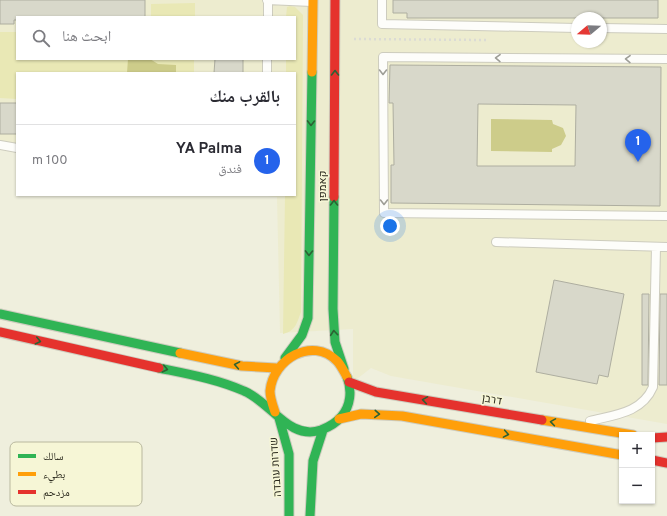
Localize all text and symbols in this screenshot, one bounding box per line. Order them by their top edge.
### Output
north arrow [571,12,607,48]
search box [16,16,296,60]
icon: search [30,27,52,49]
text: ابحث هنا [62,28,111,47]
one-way arrow [495,54,501,62]
one-way arrow [625,55,631,63]
one-way arrow [379,69,387,75]
one-way arrow [331,70,339,76]
text: بالقرب منك [209,87,280,109]
one-way arrow [307,120,315,126]
pin: 1 [625,129,651,162]
text: YA Palma [176,140,242,159]
text: 100 m [32,153,68,169]
text: 1 [264,153,270,169]
text: فندق [218,162,242,178]
street label: קאמפן [316,171,330,201]
one-way arrow [379,199,388,205]
one-way arrow [330,200,338,206]
your location [380,216,400,236]
one-way arrow [305,250,313,256]
one-way arrow [330,330,339,336]
one-way arrow [35,336,41,344]
one-way arrow [234,361,241,370]
one-way arrow [162,365,168,373]
street label: דרבן [481,392,503,409]
one-way arrow [422,397,428,405]
one-way arrow [374,410,380,419]
one-way arrow [550,418,556,427]
one-way arrow [503,430,509,438]
map controls [619,432,655,504]
button: + [619,432,655,468]
street label: שדרות עובדה [267,436,285,497]
legend [10,442,142,506]
text: سالك [43,450,63,464]
text: بطيء [43,468,65,483]
button: − [619,468,655,504]
text: مزدحم [43,486,70,500]

